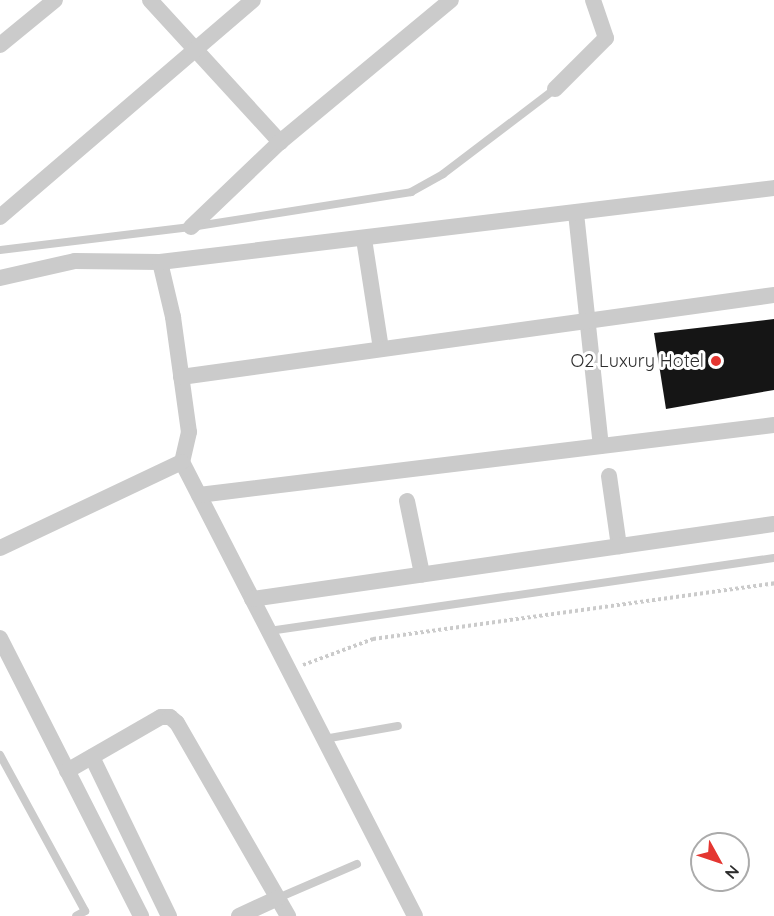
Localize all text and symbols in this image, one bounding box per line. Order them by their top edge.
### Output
place label: O2 Luxury Hotel [570,350,704,372]
marker: O2 Luxury Hotel [709,354,723,368]
north arrow [690,832,750,892]
text: N [721,861,744,883]

